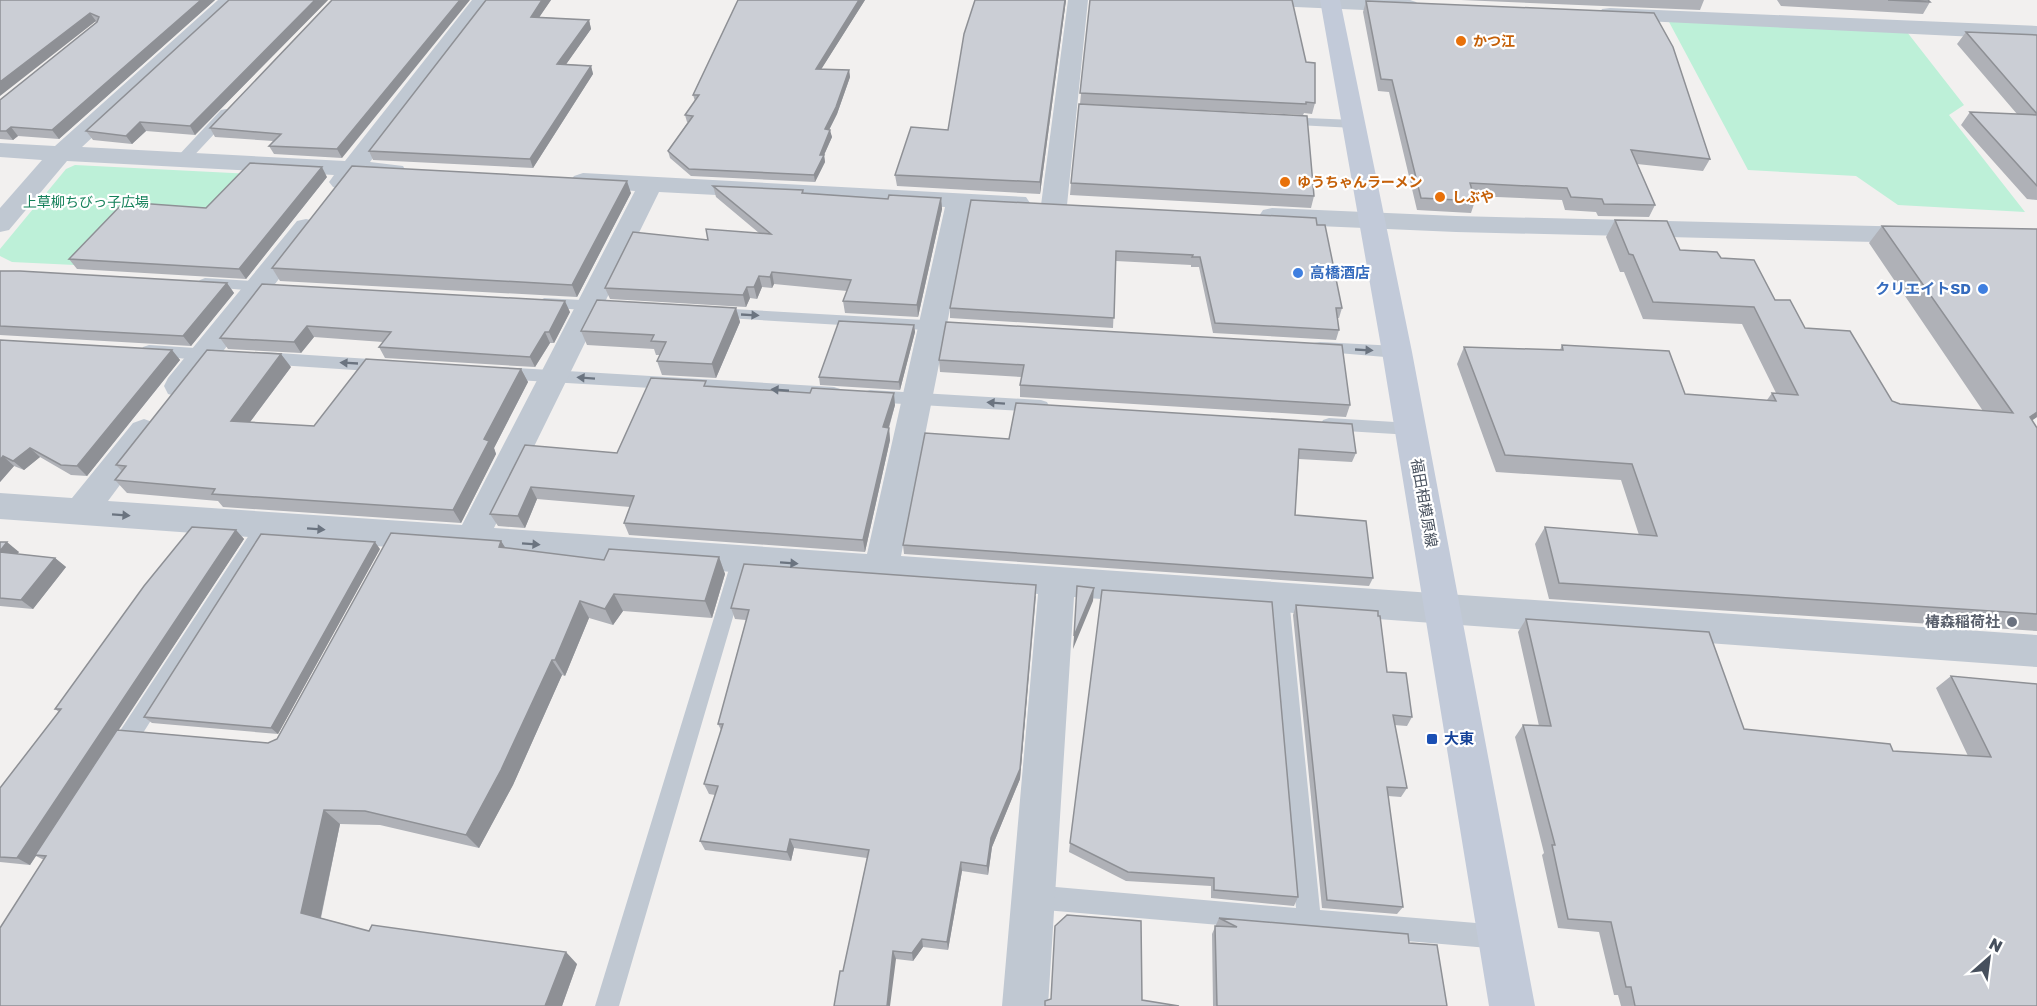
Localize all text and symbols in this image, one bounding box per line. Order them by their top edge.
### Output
place label: かつ江 [1473,32,1515,49]
marker: かつ江 [1454,34,1468,48]
place label: ゆうちゃんラーメン [1297,173,1422,190]
marker: ゆうちゃんラーメン [1278,175,1292,189]
place label: しぶや [1452,188,1494,205]
marker: しぶや [1433,190,1447,204]
park label: 上草柳ちびっ子広場 [23,193,149,210]
place label: 高橋酒店 [1310,263,1370,281]
marker: 高橋酒店 [1291,266,1305,280]
place label: クリエイトSD [1875,279,1971,297]
marker: クリエイトSD [1976,282,1990,296]
one-way arrow [741,310,760,320]
one-way arrow [1355,345,1374,354]
one-way arrow [340,359,359,368]
one-way arrow [576,373,595,382]
one-way arrow [771,385,790,395]
one-way arrow [986,399,1005,408]
street label: 福田相模原線 [1408,457,1442,549]
one-way arrow [112,510,131,520]
one-way arrow [306,524,325,533]
one-way arrow [522,539,541,549]
one-way arrow [779,558,798,567]
place label: 椿森稲荷社 [1925,612,2000,630]
marker: 椿森稲荷社 [2005,615,2019,629]
place label: 大東 [1444,729,1474,747]
marker: 大東 [1425,732,1439,746]
north arrow [1959,928,2019,988]
text: N [1986,933,2006,956]

